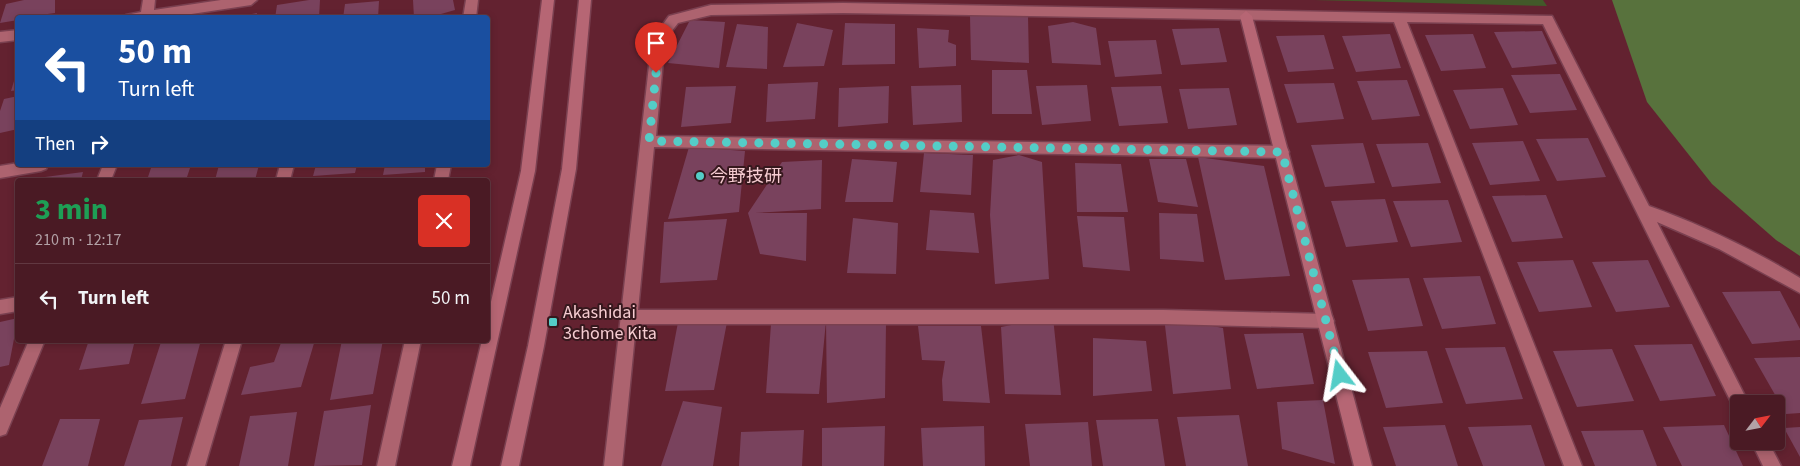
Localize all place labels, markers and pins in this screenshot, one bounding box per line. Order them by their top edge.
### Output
pin [635,22,677,73]
place label: 今野技研 [710,164,782,189]
marker: 今野技研 [694,170,706,182]
place label: Akashidai 3chōme Kita [563,300,657,346]
marker: Akashidai 3chōme Kita [547,316,559,328]

